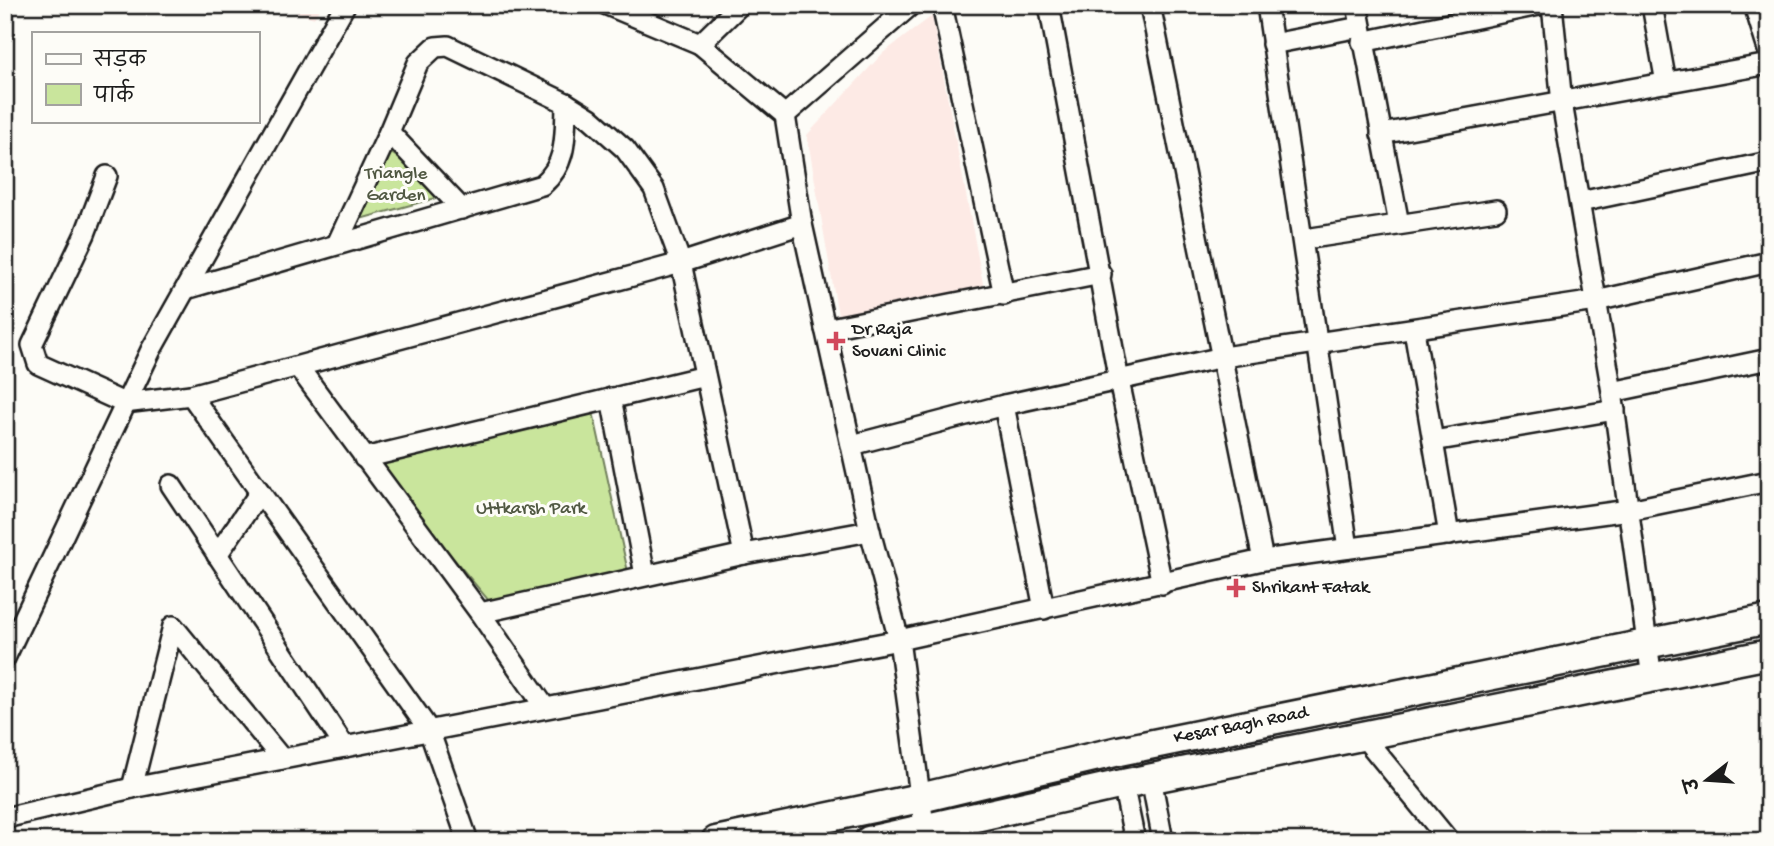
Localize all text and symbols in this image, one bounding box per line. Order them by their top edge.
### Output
legend [32,32,259,122]
text: सड़क [93,50,147,75]
text: पार्क [93,78,135,111]
park label: Triangle Garden [364,163,427,208]
place label: Dr Raja Sovani Clinic [850,319,946,364]
marker: Dr Raja Sovani Clinic [826,331,846,351]
park label: Uttkarsh Park [476,498,588,521]
place label: Shrikant Fatak [1252,577,1371,600]
marker: Shrikant Fatak [1226,578,1246,598]
street label: Kesar Bagh Road [1172,701,1312,750]
north arrow [1672,744,1742,814]
text: उ [1681,772,1708,795]

